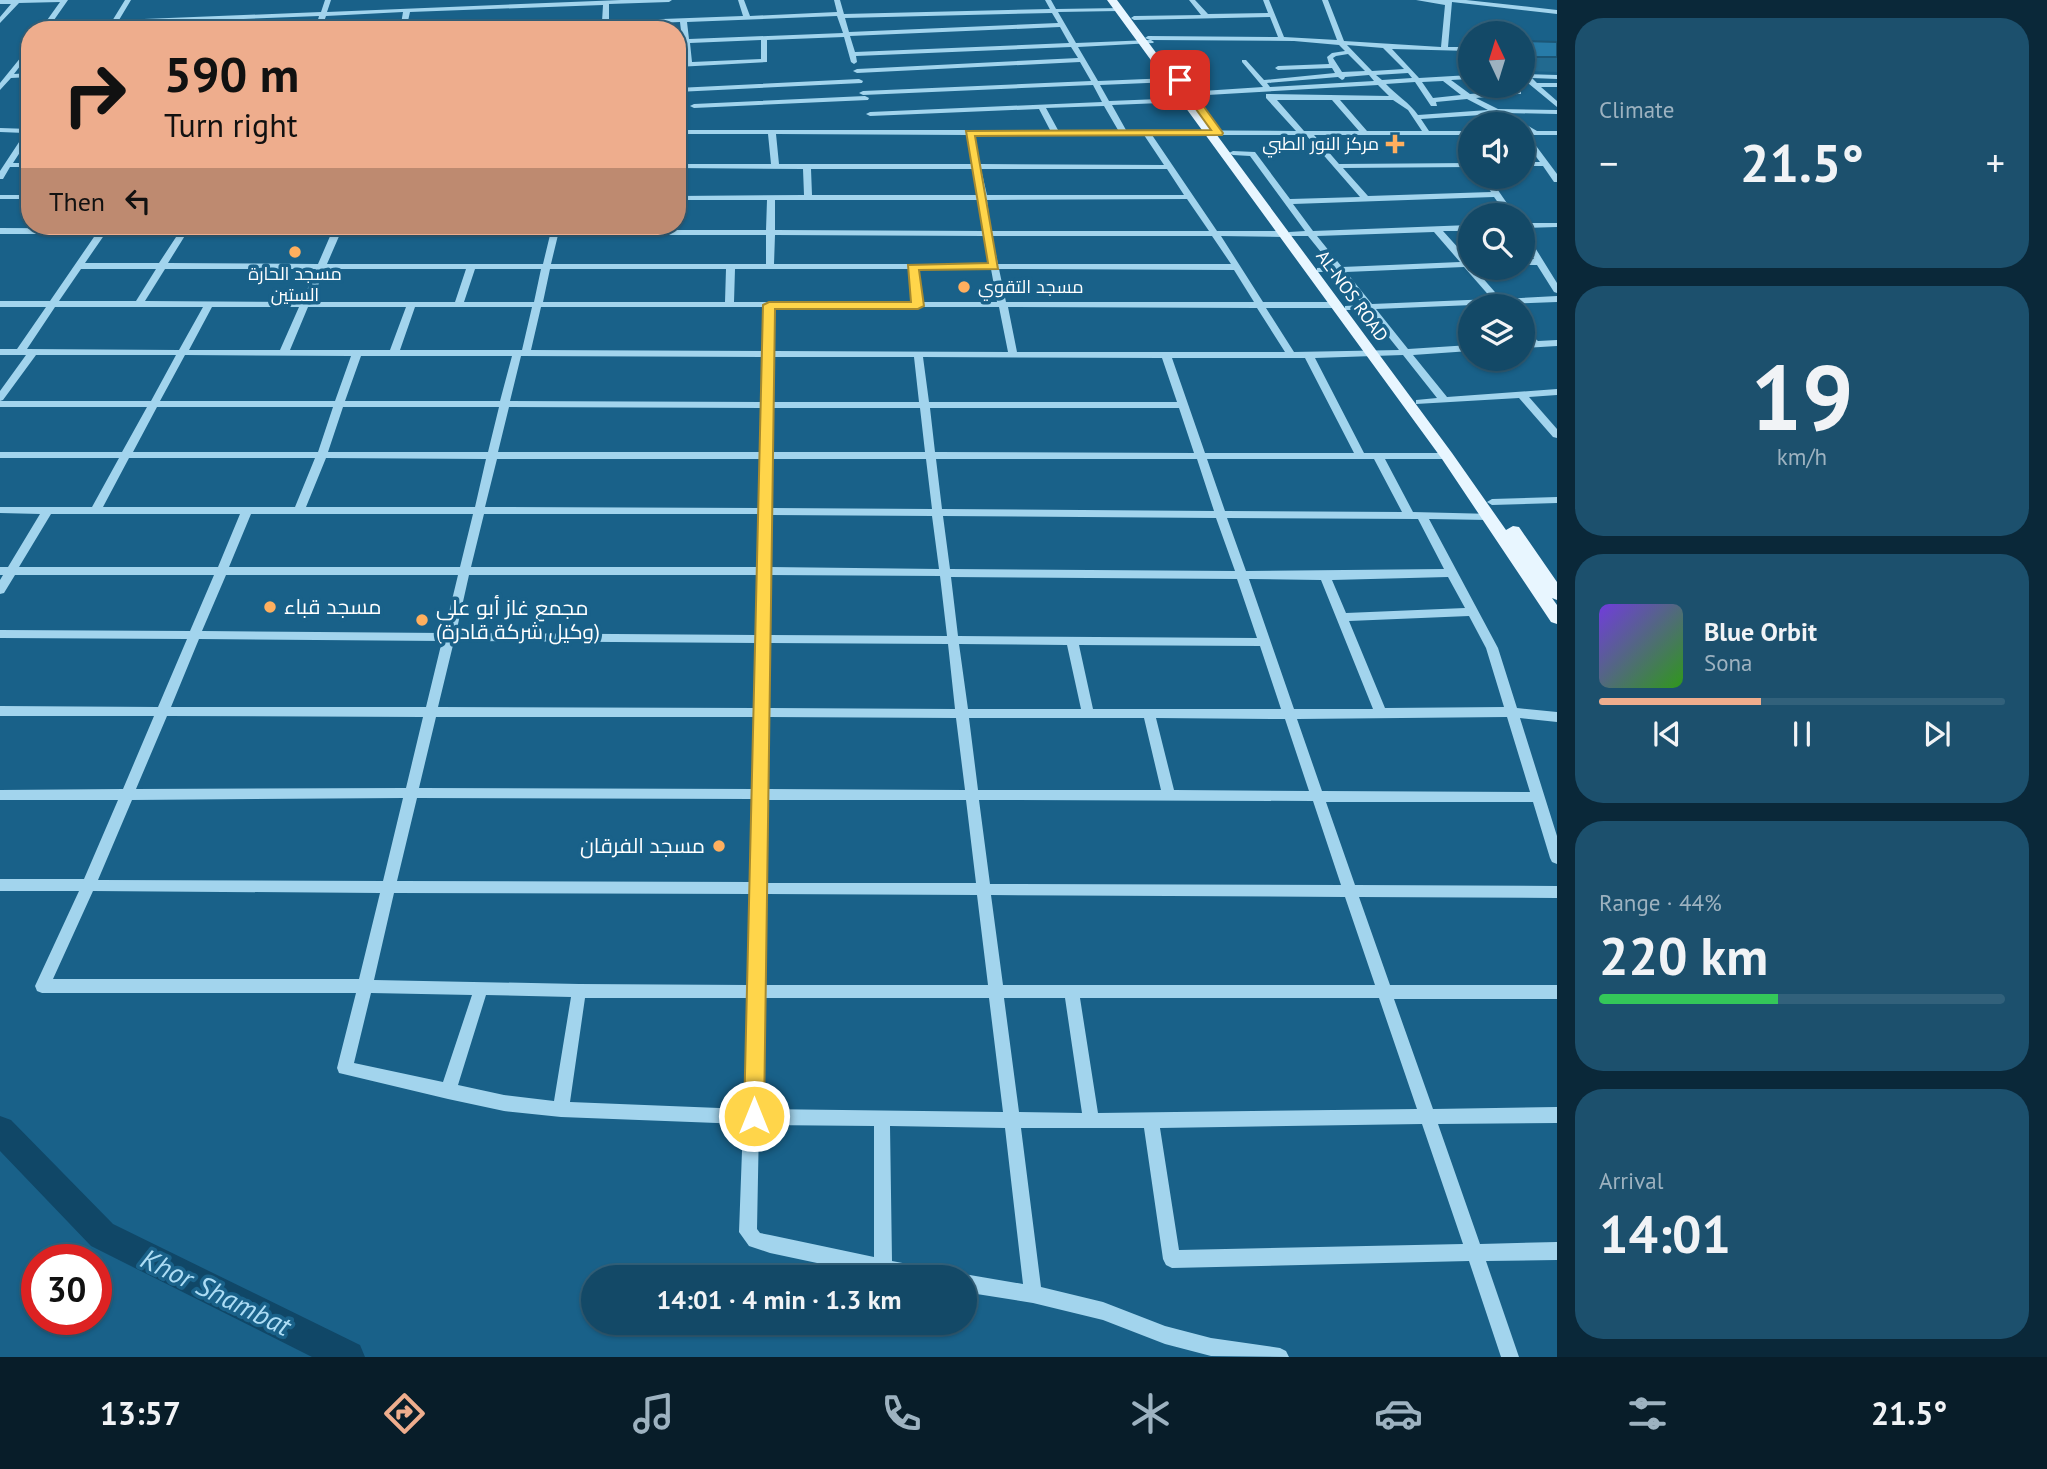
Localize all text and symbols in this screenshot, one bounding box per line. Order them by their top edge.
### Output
north arrow [1458,21,1535,98]
map controls [1458,21,1535,371]
text: 590 m [164,42,299,106]
icon: right [49,49,140,140]
pin [1150,50,1210,110]
icon: arrive [1161,61,1199,99]
text: Climate [1599,95,1674,124]
text: Turn right [164,104,298,146]
button: sound [1458,112,1535,189]
text: 21.5° [1740,129,1864,196]
place label: مركز النور الطبي [1262,132,1379,158]
marker: مركز النور الطبي [1385,134,1405,154]
text: − [1599,138,1618,187]
text: + [1986,138,2005,187]
icon: left [119,182,157,220]
text: Then [49,185,105,218]
button: search [1458,203,1535,280]
marker: مسجد الحارة الستين [287,244,303,260]
street label: AL-NOS ROAD [1311,245,1393,346]
place label: مسجد الحارة الستين [248,262,342,306]
place label: مسجد التقوي [978,275,1083,301]
marker: مسجد التقوي [956,279,972,295]
button: layers [1458,294,1535,371]
text: 19 [1750,337,1854,455]
text: km/h [1777,442,1827,471]
place label: مسجد قباء [284,593,382,620]
place label: مجمع غاز أبو علي (وكيل شركة قادرة) [436,594,600,645]
marker: مسجد قباء [262,599,278,615]
marker: مجمع غاز أبو علي (وكيل شركة قادرة) [414,612,430,628]
text: Blue Orbit [1704,615,1817,648]
text: Sona [1704,648,1753,677]
icon: previous [1648,715,1686,753]
icon: pause [1783,715,1821,753]
icon: next [1918,715,1956,753]
place label: مسجد الفرقان [580,832,705,859]
marker: مسجد الفرقان [711,838,727,854]
text: Range · 44% [1599,888,1722,917]
text: 220 km [1599,922,1768,989]
position arrow [717,1079,791,1153]
text: Arrival [1599,1166,1663,1195]
text: 14:01 [1599,1200,1731,1267]
water label: Khor Shambat [135,1239,298,1344]
speed limit sign: 30 [21,1244,112,1335]
text: 14:01 · 4 min · 1.3 km [657,1283,902,1316]
icon: directions [380,1389,429,1438]
icon: music [629,1389,678,1438]
icon: phone [877,1389,926,1438]
icon: climate [1126,1389,1175,1438]
icon: car [1374,1389,1423,1438]
icon: filters [1623,1389,1672,1438]
text: 13:57 [100,1392,181,1434]
text: 21.5° [1871,1392,1947,1434]

